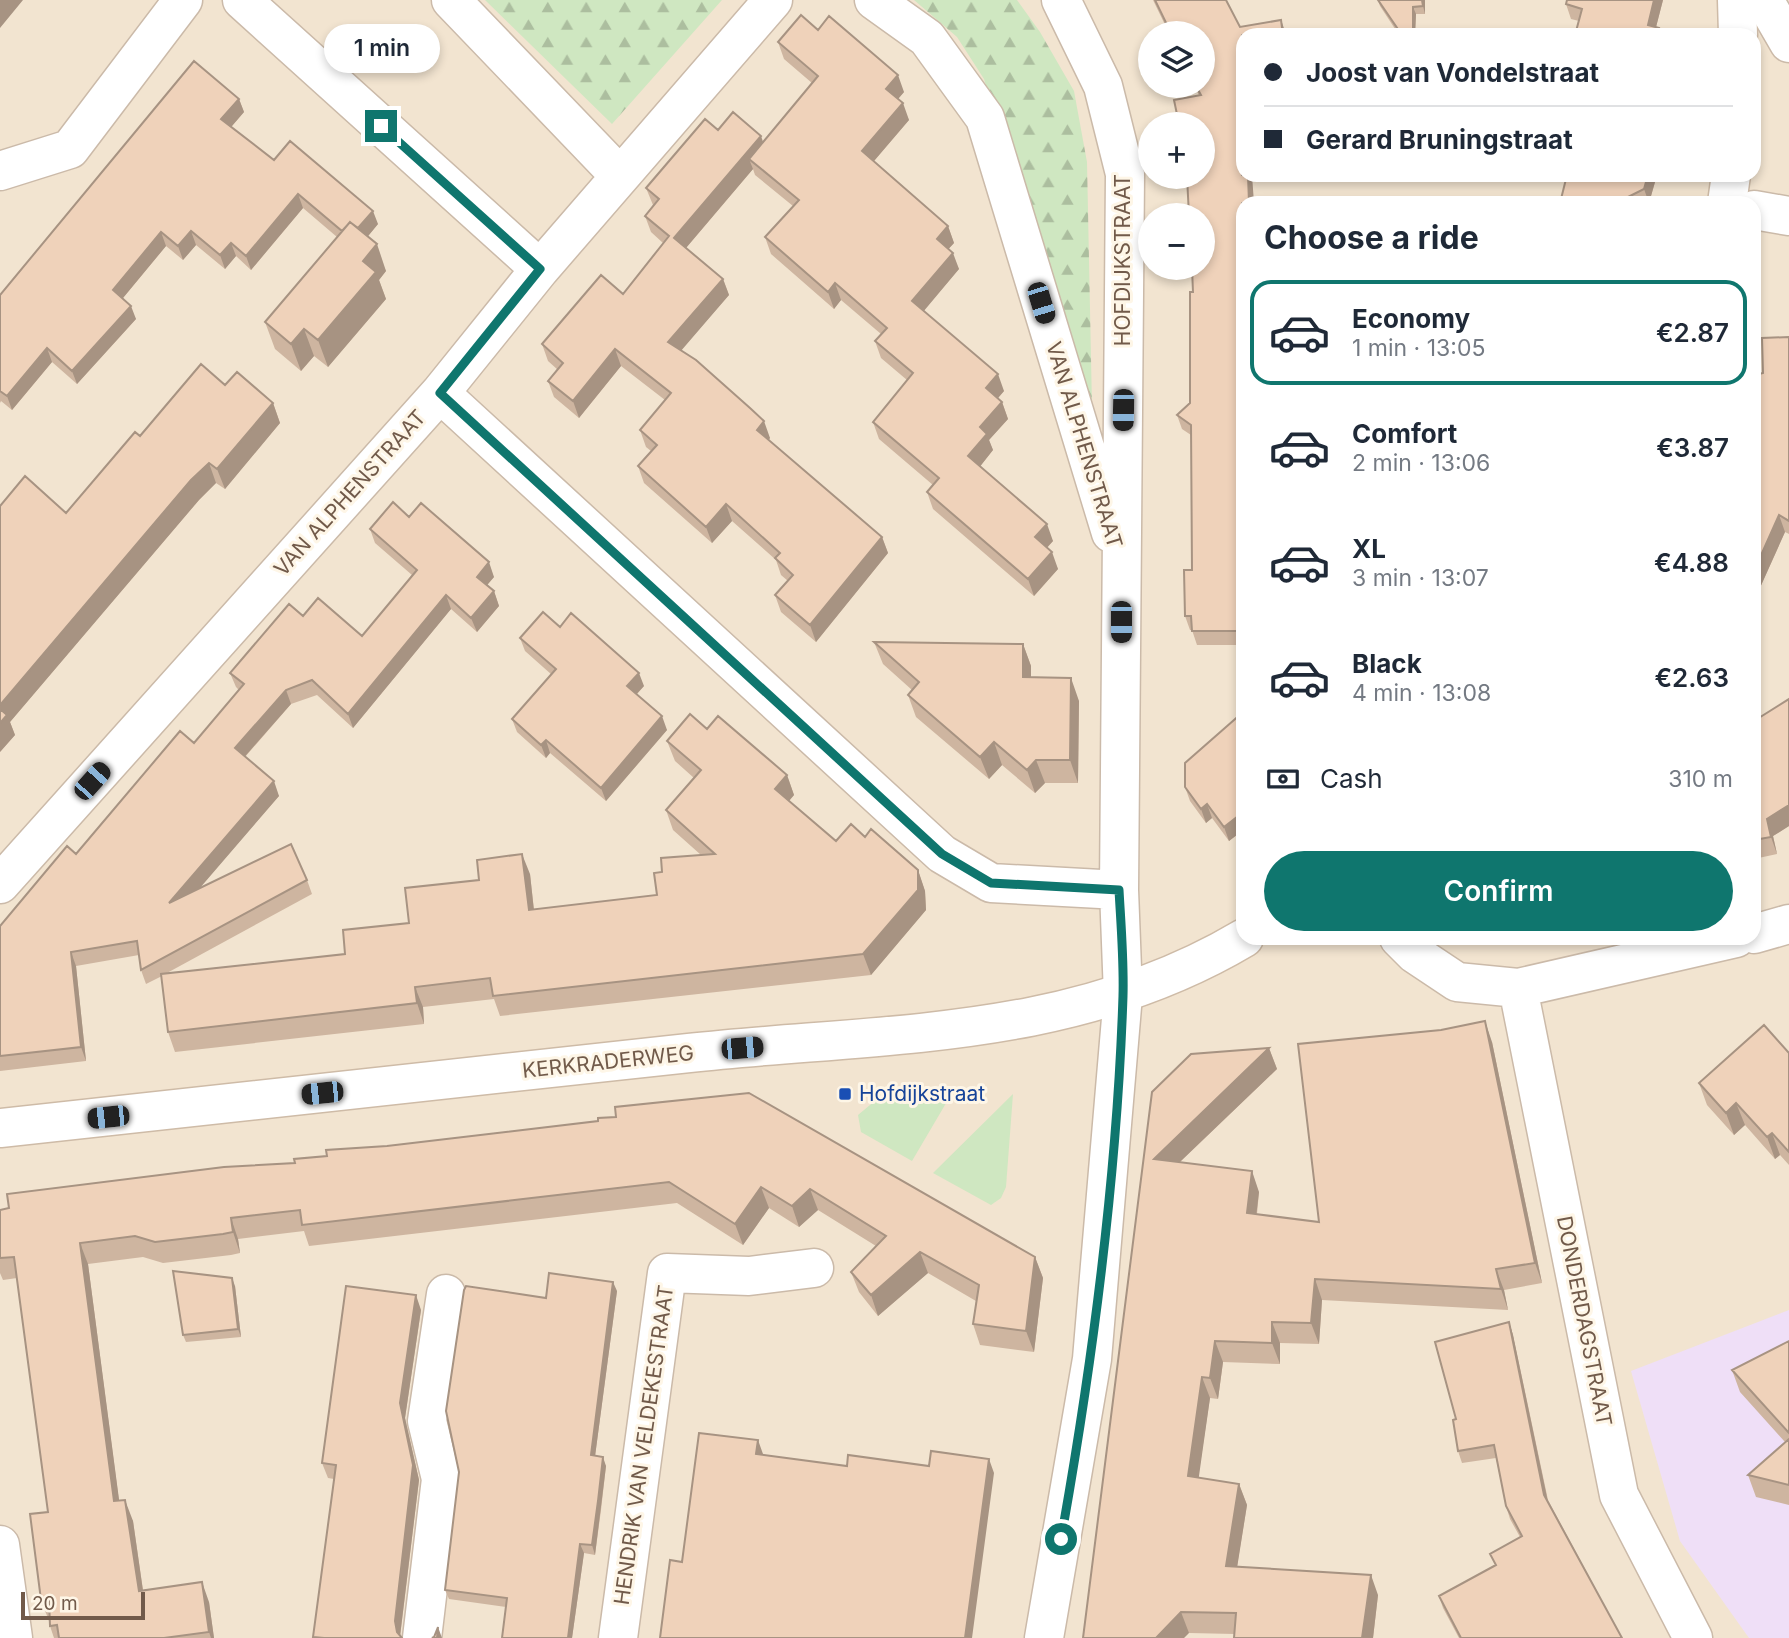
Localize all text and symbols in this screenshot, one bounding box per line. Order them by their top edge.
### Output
map controls [1138,21,1215,280]
button: layers [1138,21,1215,98]
callout: 1 min [323,24,439,74]
text: 1 min [354,34,410,62]
text: Joost van Vondelstraat [1306,57,1599,88]
route end [365,110,397,142]
button: + [1138,112,1215,189]
text: Gerard Bruningstraat [1306,124,1573,155]
street label: HOFDIJKSTRAAT [1110,174,1135,346]
button: − [1138,203,1215,280]
text: Choose a ride [1264,218,1479,257]
car [1025,280,1058,326]
icon: car [1268,301,1331,364]
text: Economy [1352,303,1470,334]
text: €2.87 [1656,317,1729,348]
text: 1 min · 13:05 [1352,334,1485,362]
street label: VAN ALPHENSTRAAT [1041,339,1128,551]
car [1113,389,1134,431]
street label: VAN ALPHENSTRAAT [269,405,431,581]
icon: car [1268,416,1331,479]
text: Comfort [1352,418,1457,449]
text: €3.87 [1656,432,1729,463]
text: 2 min · 13:06 [1352,449,1490,477]
icon: car [1268,531,1331,594]
text: XL [1352,533,1386,564]
text: €4.88 [1654,547,1729,578]
text: 3 min · 13:07 [1352,564,1489,592]
car [1111,601,1132,643]
icon: car [1268,646,1331,709]
text: Black [1352,648,1422,679]
text: €2.63 [1654,662,1729,693]
text: 4 min · 13:08 [1352,679,1491,707]
car [71,758,114,804]
icon: cash [1264,760,1302,798]
text: Cash [1320,763,1383,794]
text: 310 m [1668,765,1733,793]
button: Confirm [1264,851,1733,931]
car [721,1036,764,1060]
street label: KERKRADERWEG [521,1040,695,1083]
car [301,1080,344,1106]
place label: Hofdijkstraat [859,1081,985,1106]
marker: Hofdijkstraat [837,1086,853,1102]
car [87,1104,130,1130]
street label: DONDERDAGSTRAAT [1552,1214,1617,1428]
street label: HENDRIK VAN VELDEKESTRAAT [609,1283,678,1606]
route start [1045,1523,1077,1555]
scale bar [21,1589,145,1621]
text: 20 m [32,1592,78,1615]

